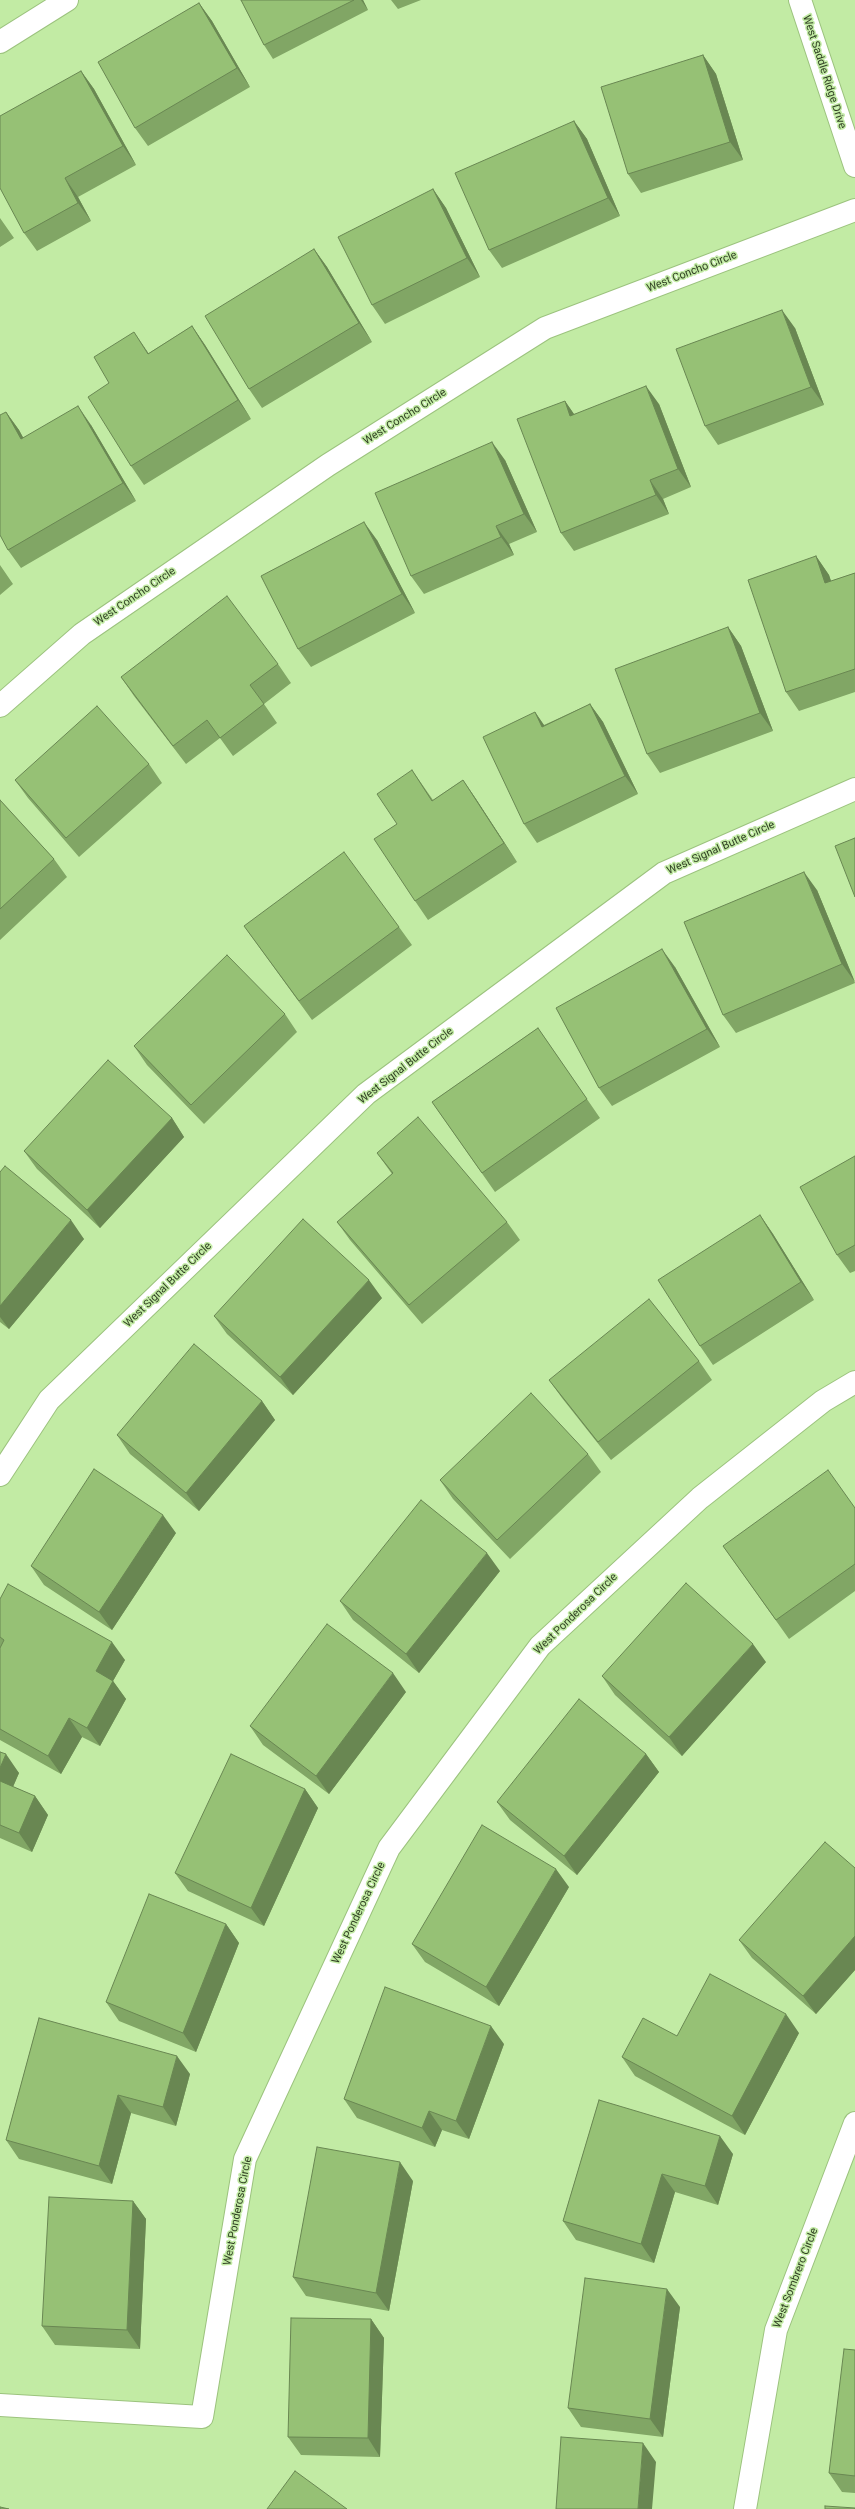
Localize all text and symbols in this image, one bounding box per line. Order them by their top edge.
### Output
street label: West Saddle Ridge Drive [799,14,849,130]
street label: West Concho Circle [645,249,739,295]
street label: West Concho Circle [361,386,449,448]
street label: West Concho Circle [92,565,178,629]
street label: West Signal Butte Circle [665,818,777,878]
street label: West Signal Butte Circle [356,1025,456,1107]
street label: West Signal Butte Circle [121,1240,215,1330]
street label: West Ponderosa Circle [532,1571,620,1657]
street label: West Ponderosa Circle [330,1860,388,1966]
street label: West Ponderosa Circle [221,2155,255,2267]
street label: West Sombrero Circle [771,2226,821,2330]

